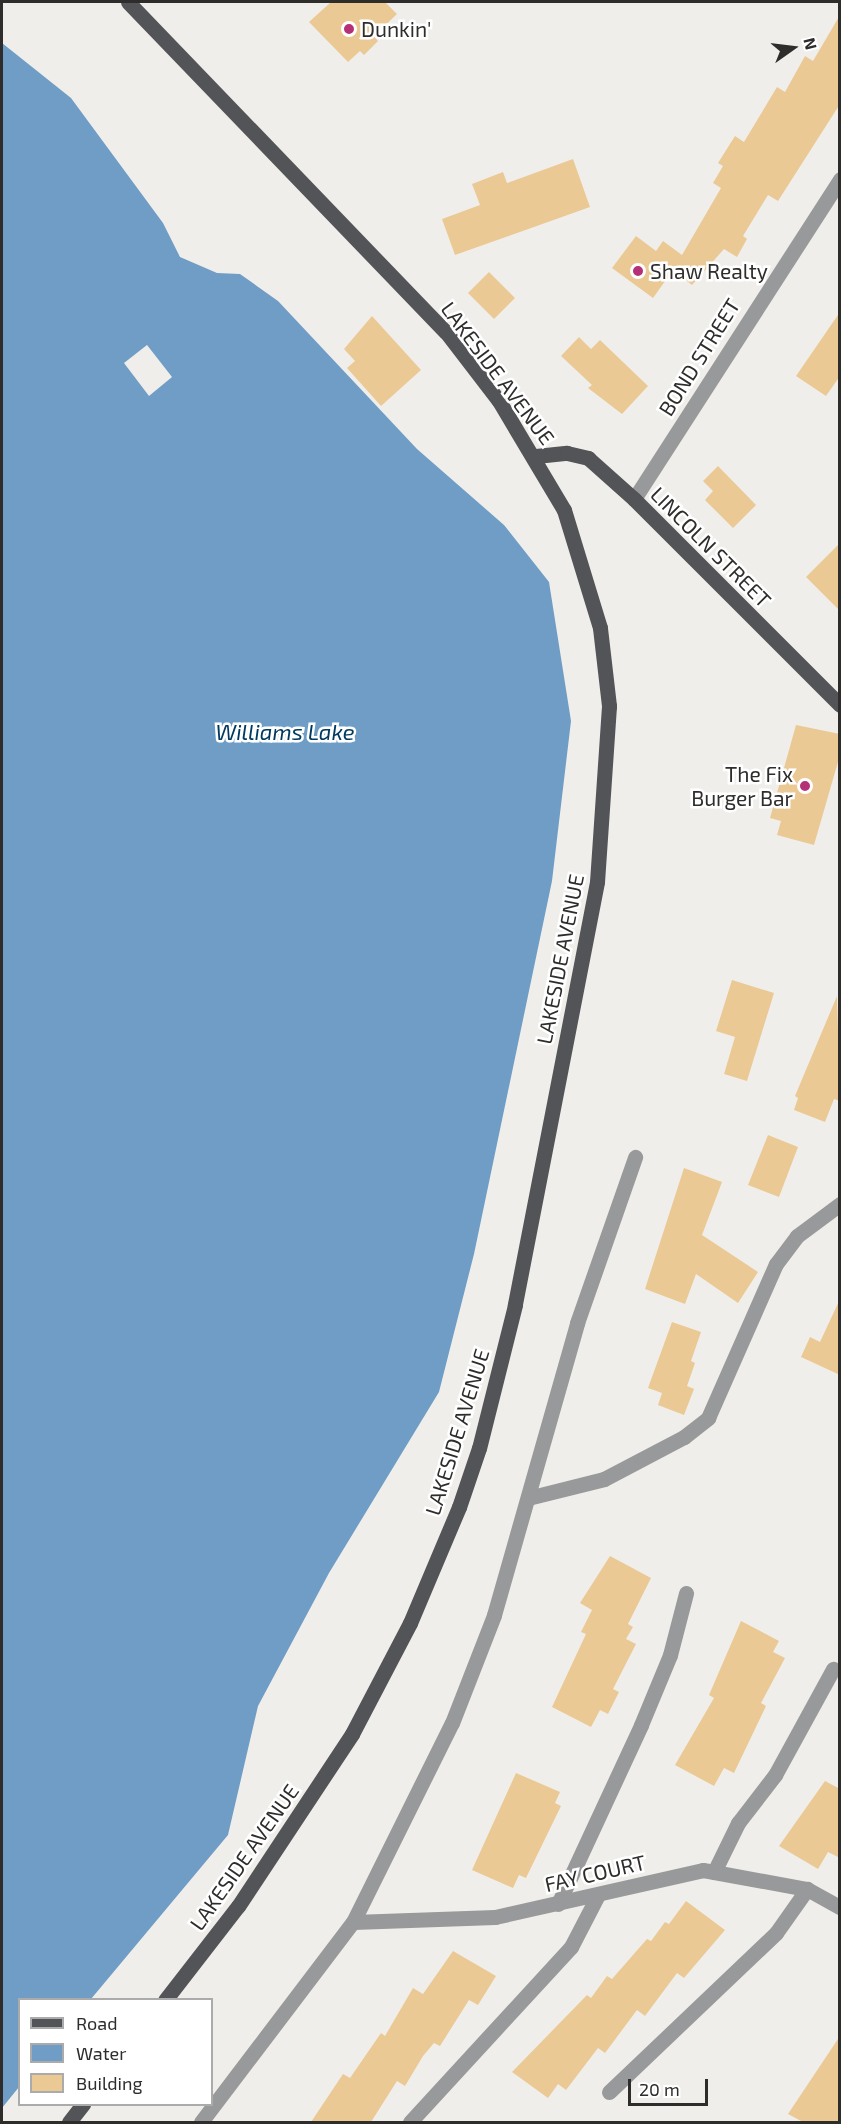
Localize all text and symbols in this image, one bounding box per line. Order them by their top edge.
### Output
place label: Dunkin' [361,16,431,42]
north arrow [763,18,823,78]
marker: Dunkin' [342,22,356,36]
text: N [800,36,822,51]
place label: Shaw Realty [650,258,768,284]
marker: Shaw Realty [631,264,645,278]
street label: BOND STREET [653,294,745,420]
street label: LAKESIDE AVENUE [436,296,560,450]
street label: LINCOLN STREET [646,482,776,612]
water label: Williams Lake [215,719,355,745]
place label: The Fix Burger Bar [691,761,793,811]
marker: The Fix Burger Bar [798,779,812,793]
street label: LAKESIDE AVENUE [531,872,589,1046]
street label: LAKESIDE AVENUE [420,1346,494,1518]
street label: LAKESIDE AVENUE [184,1779,304,1935]
street label: FAY COURT [542,1849,648,1897]
legend [18,1998,213,2106]
text: Road [76,2012,117,2034]
text: Water [76,2042,126,2064]
scale bar [631,2067,710,2105]
text: Building [76,2072,143,2094]
text: 20 m [639,2078,680,2100]

